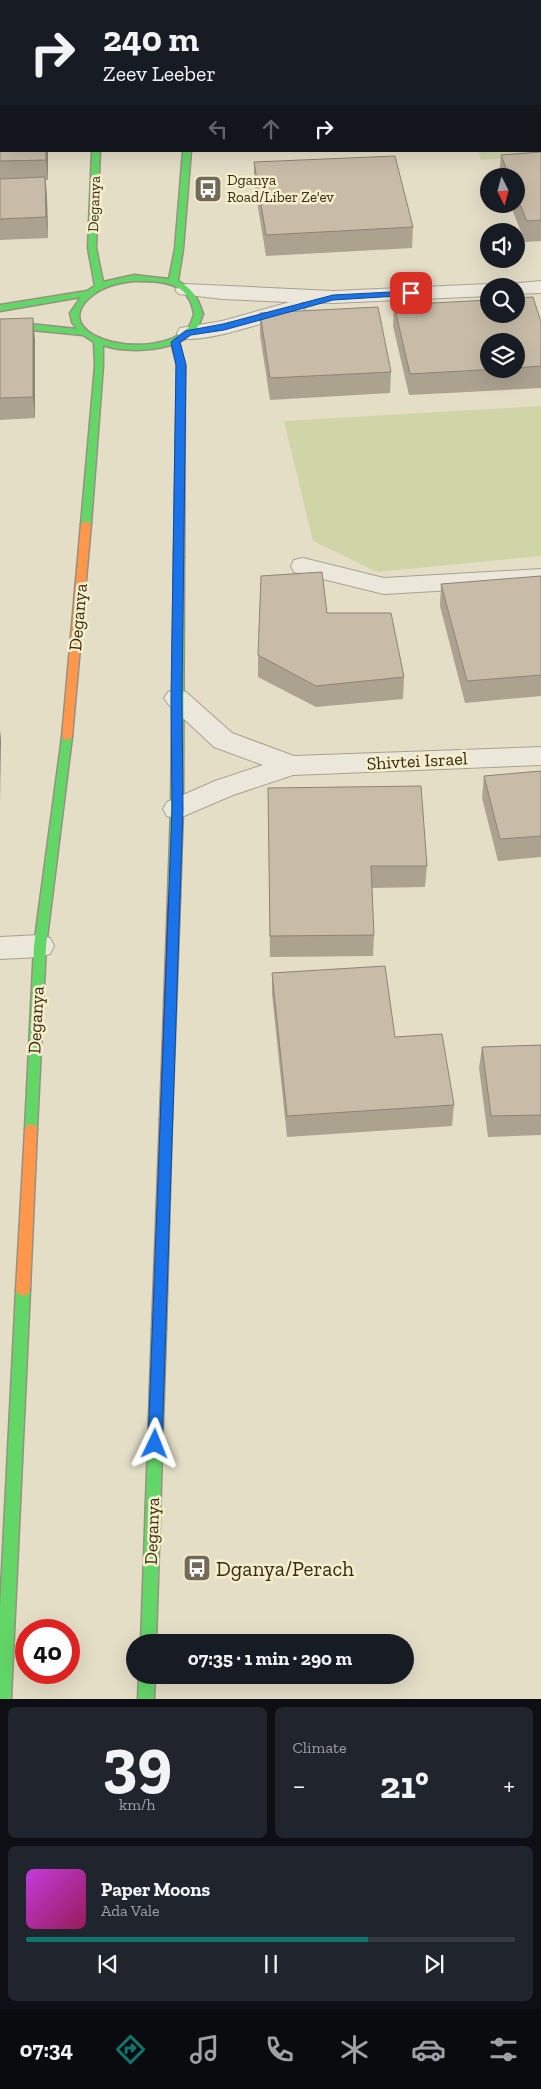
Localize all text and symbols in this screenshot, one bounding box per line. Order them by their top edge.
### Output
text: 240 m [103,18,199,60]
icon: right [20,20,85,85]
text: Zeev Leeber [103,60,216,87]
icon: left [204,115,232,143]
icon: ahead [257,115,285,143]
icon: right [310,115,338,143]
north arrow [480,168,525,212]
map controls [480,168,525,378]
place label: Dganya Road/Liber Ze'ev [227,171,334,206]
bus stop icon: Dganya Road/Liber Ze'ev [193,174,223,204]
street label: Deganya [84,176,104,232]
button: sound [480,223,525,268]
pin [390,272,432,314]
button: search [480,278,525,323]
icon: arrive [397,279,425,307]
button: layers [480,333,525,378]
street label: Deganya [64,582,92,652]
street label: Shivtei Israel [366,747,468,775]
street label: Deganya [23,985,49,1054]
position arrow [128,1417,180,1469]
street label: Deganya [140,1497,164,1565]
bus stop icon: Dganya/Perach [182,1553,212,1583]
place label: Dganya/Perach [216,1556,354,1581]
speed limit sign: 40 [15,1619,80,1684]
text: 07:35 · 1 min · 290 m [188,1647,352,1670]
text: 39 [103,1723,172,1801]
text: Climate [293,1738,347,1757]
text: 21° [380,1762,429,1808]
text: − [293,1769,306,1802]
text: + [503,1769,515,1802]
text: km/h [119,1795,156,1814]
text: Paper Moons [101,1878,210,1901]
text: Ada Vale [101,1901,160,1920]
icon: previous [94,1950,122,1978]
icon: pause [257,1950,285,1978]
icon: next [420,1950,448,1978]
icon: directions [113,2032,148,2067]
icon: music [187,2032,222,2067]
icon: phone [262,2032,297,2067]
icon: climate [337,2032,372,2067]
icon: car [411,2032,446,2067]
icon: filters [486,2032,521,2067]
text: 07:34 [20,2036,73,2063]

